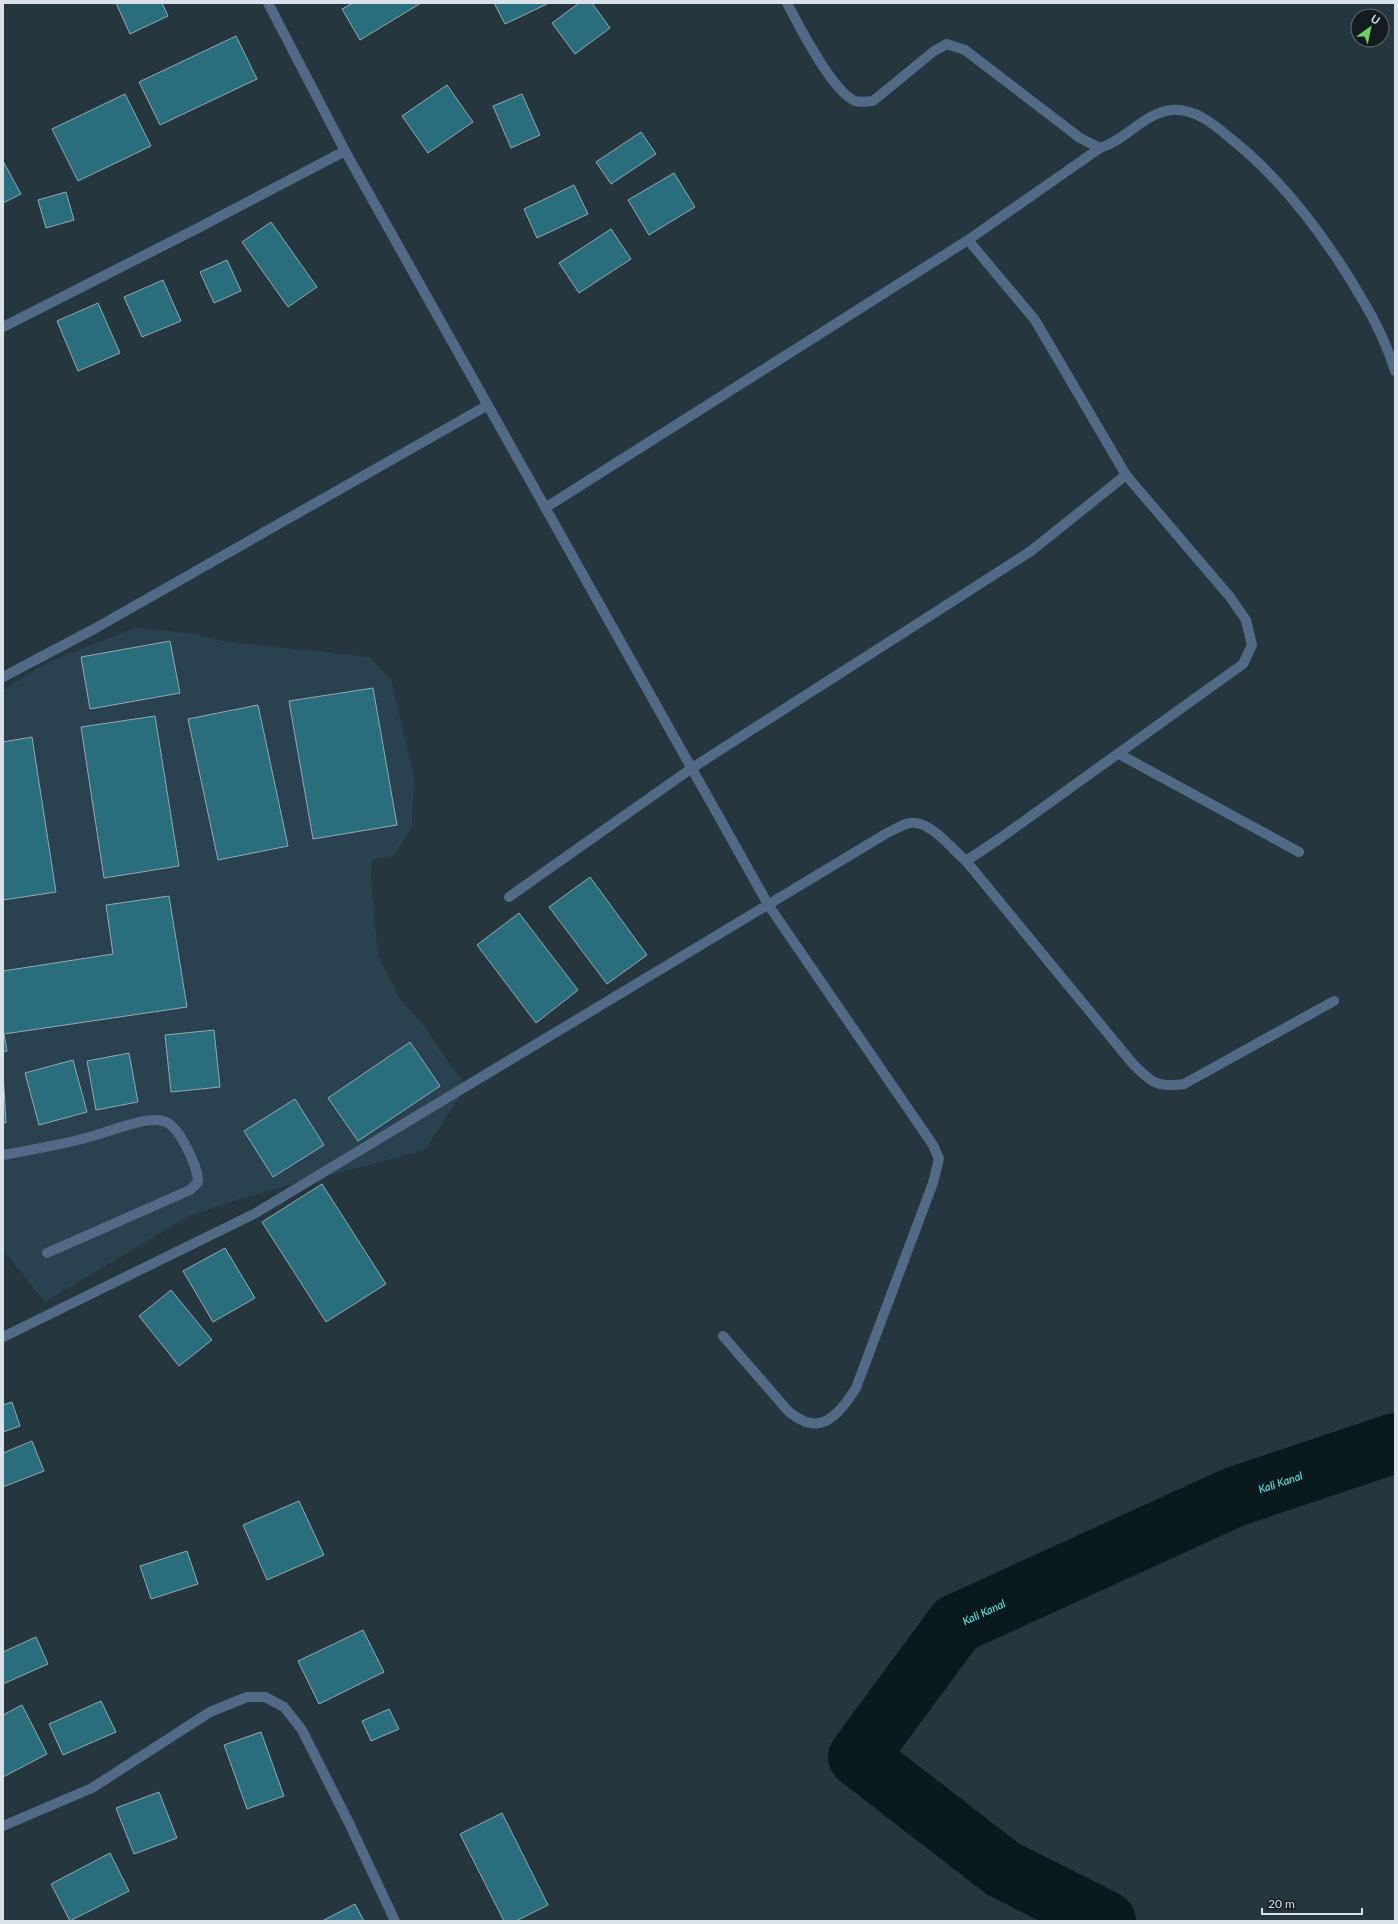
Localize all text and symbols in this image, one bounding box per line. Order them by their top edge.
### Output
north arrow [1350,8,1390,48]
text: U [1369,12,1383,27]
water label: Kali Kanal [1256,1468,1304,1495]
water label: Kali Kanal [960,1596,1007,1627]
scale bar [1262,1890,1362,1916]
text: 20 m [1268,1896,1295,1911]

